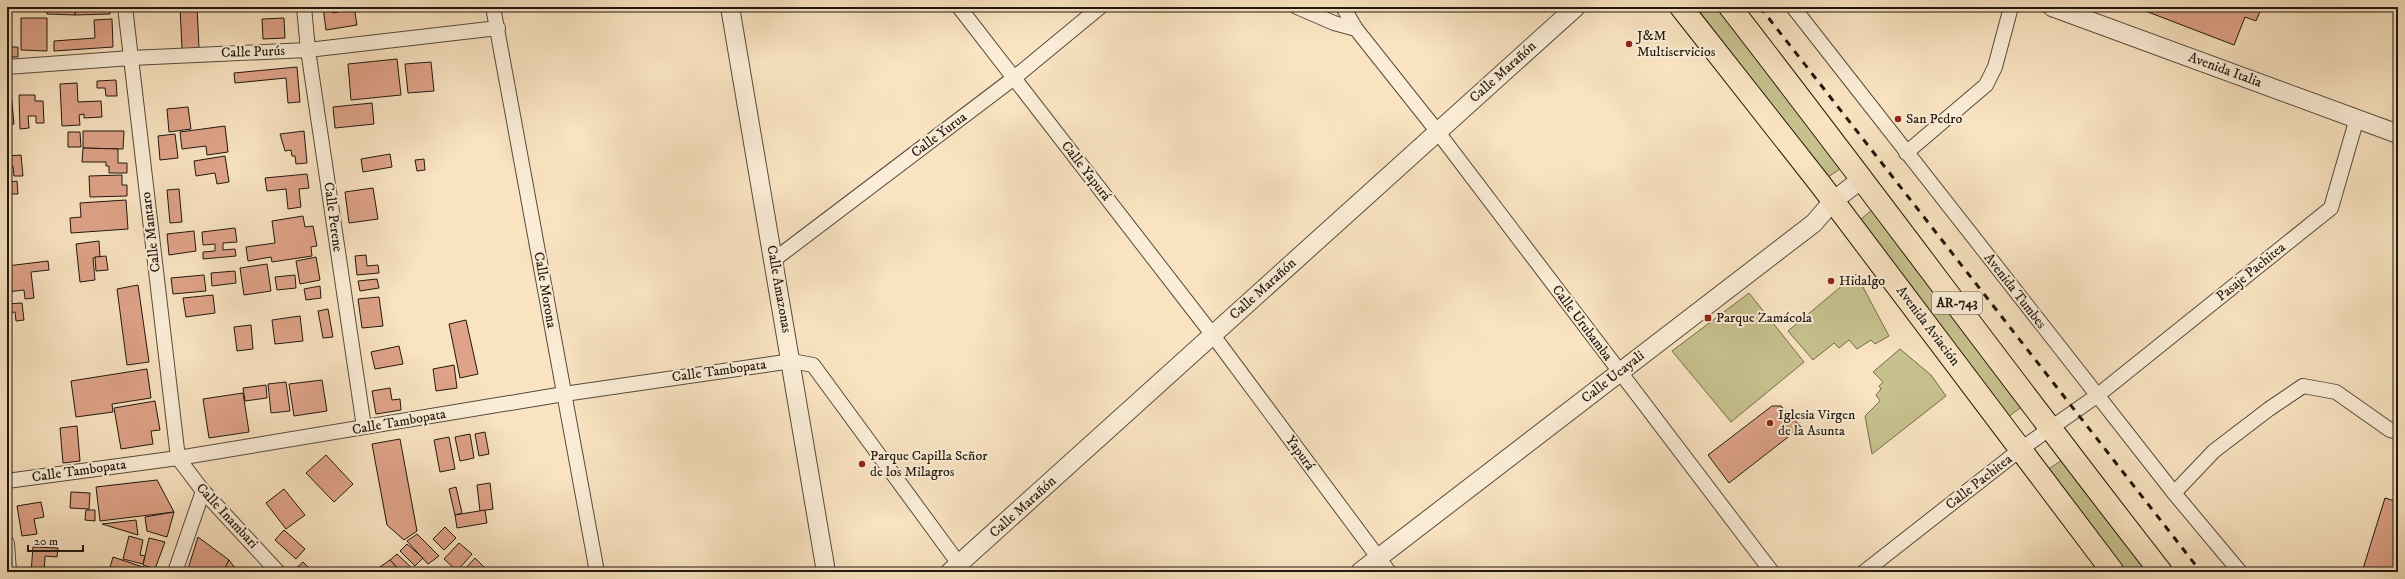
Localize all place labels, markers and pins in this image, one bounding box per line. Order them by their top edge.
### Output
place label: J&M Multiservicios [1635,27,1716,61]
marker: J&M Multiservicios [1624,39,1634,49]
place label: San Pedro [1906,110,1963,128]
marker: San Pedro [1893,114,1903,124]
place label: Hidalgo [1839,272,1885,290]
marker: Hidalgo [1826,276,1836,286]
place label: Parque Zamácola [1716,309,1812,327]
marker: Parque Zamácola [1703,313,1713,323]
place label: Iglesia Virgen de la Asunta [1778,406,1856,440]
marker: Iglesia Virgen de la Asunta [1765,418,1775,428]
place label: Parque Capilla Señor de los Milagros [870,447,988,481]
marker: Parque Capilla Señor de los Milagros [857,459,867,469]

